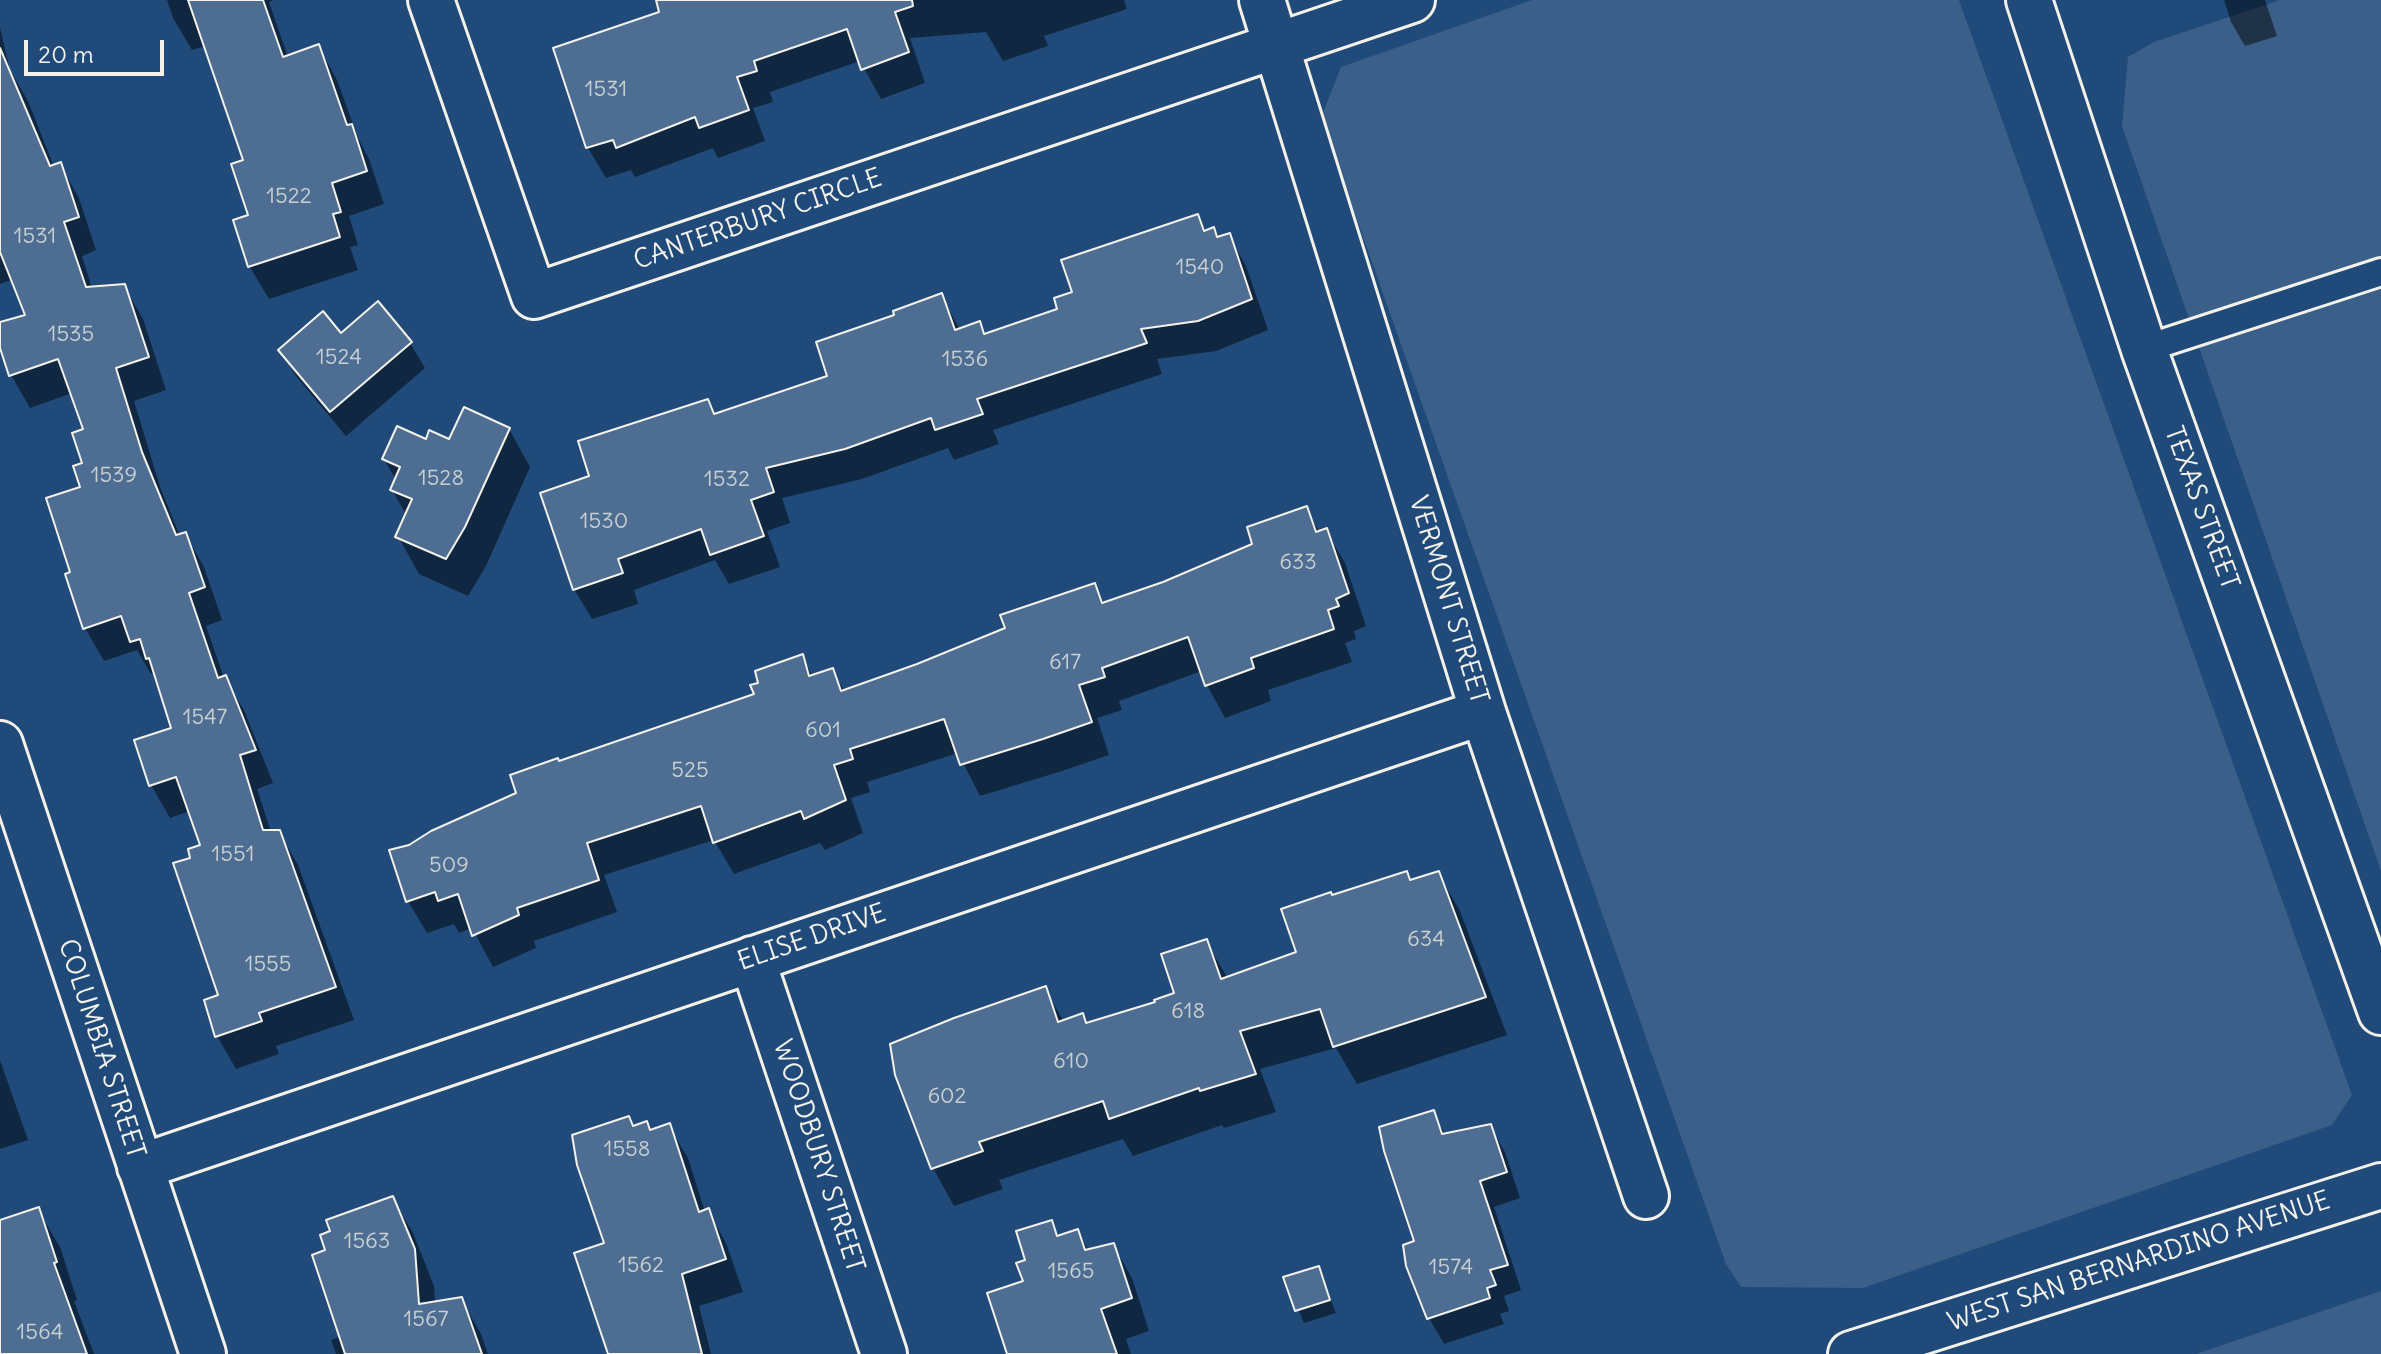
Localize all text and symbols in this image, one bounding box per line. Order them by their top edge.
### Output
scale bar [28,24,168,74]
text: 20 m [38,39,94,69]
house number: 1531 [585,77,627,103]
street label: CANTERBURY CIRCLE [630,163,886,277]
house number: 1522 [266,184,312,210]
house number: 1531 [14,224,56,250]
house number: 1540 [1176,255,1224,281]
house number: 1535 [48,322,94,348]
house number: 1524 [316,345,362,371]
house number: 1536 [942,347,988,373]
street label: TEXAS STREET [2157,422,2245,594]
house number: 1539 [91,463,137,489]
house number: 1528 [418,466,464,492]
house number: 1532 [704,467,750,493]
street label: VERMONT STREET [1402,492,1494,708]
house number: 1530 [580,509,628,535]
house number: 633 [1279,550,1317,576]
house number: 617 [1049,650,1081,676]
house number: 1547 [183,705,227,731]
house number: 601 [805,718,841,744]
house number: 525 [671,758,709,784]
house number: 1551 [212,842,254,868]
house number: 509 [429,853,469,879]
street label: ELISE DRIVE [734,898,890,978]
house number: 634 [1407,927,1445,953]
street label: COLUMBIA STREET [51,935,151,1163]
house number: 1555 [245,952,291,978]
house number: 618 [1171,999,1205,1025]
street label: WOODBURY STREET [766,1036,870,1276]
house number: 610 [1053,1049,1089,1075]
house number: 602 [927,1084,967,1110]
house number: 1558 [604,1137,650,1163]
street label: WEST SAN BERNARDINO AVENUE [1944,1185,2334,1339]
house number: 1563 [344,1229,390,1255]
house number: 1562 [618,1253,664,1279]
house number: 1574 [1429,1255,1473,1281]
house number: 1565 [1048,1259,1094,1285]
house number: 1567 [404,1307,448,1333]
house number: 1564 [17,1320,63,1346]

